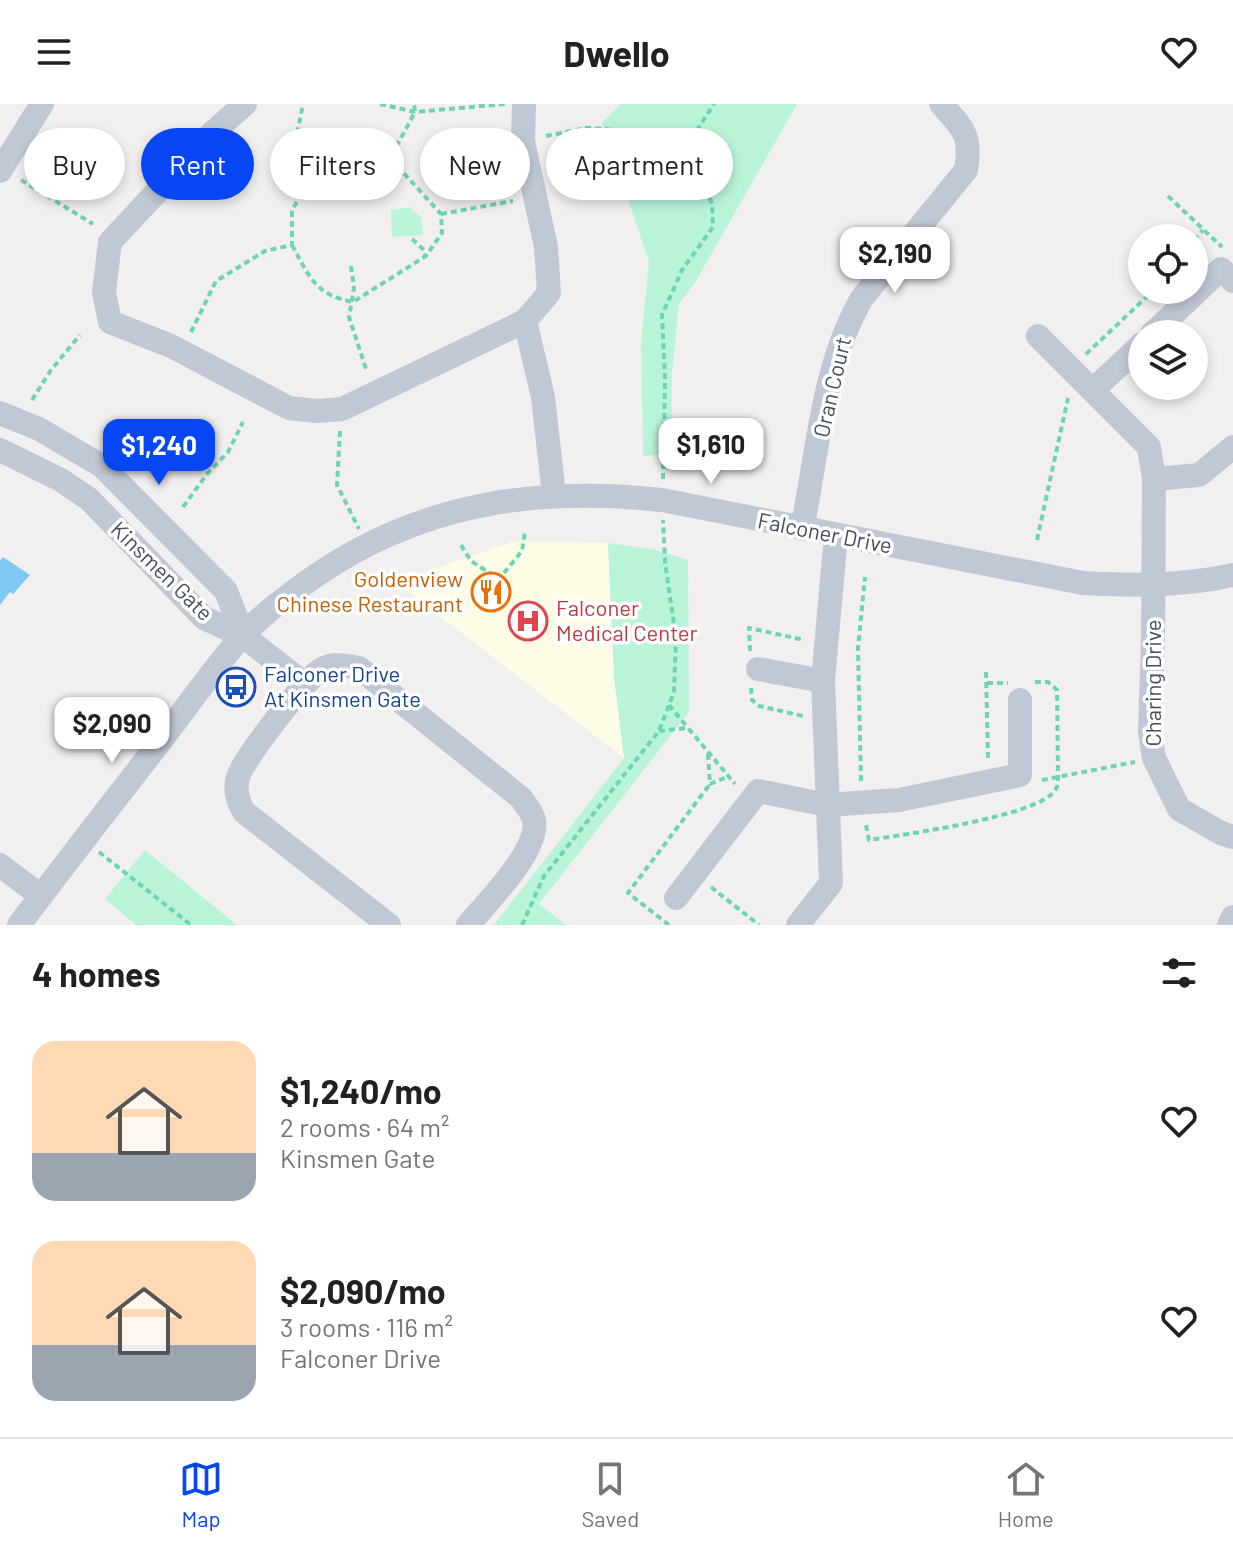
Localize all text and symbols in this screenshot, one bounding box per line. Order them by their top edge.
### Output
icon: menu [32,30,76,74]
icon: heart [1157,30,1201,74]
text: Dwello [563,31,670,74]
chip: Buy [24,128,125,200]
chip: Rent [141,128,254,200]
chip: Filters [270,128,404,200]
chip: New [420,128,530,200]
chip: Apartment [546,128,733,200]
map controls [1128,224,1208,400]
button: locate [1128,224,1208,304]
pin: $2,190 [830,227,960,295]
text: $2,190 [858,237,932,268]
button: layers [1128,320,1208,400]
street label: Oran Court [807,334,855,440]
pin: $1,610 [646,418,776,486]
pin: $1,240 [94,419,224,487]
text: $1,610 [677,428,745,459]
text: $1,240 [121,429,197,460]
street label: Falconer Drive [756,506,895,558]
street label: Kinsmen Gate [106,515,219,625]
place label: Goldenview Chinese Restaurant [277,565,463,616]
restaurant icon: Goldenview Chinese Restaurant [470,571,512,613]
place label: Falconer Medical Center [556,594,698,645]
hospital icon: Falconer Medical Center [507,600,549,642]
street label: Charing Drive [1139,619,1165,747]
place label: Falconer Drive At Kinsmen Gate [264,660,421,711]
bus stop icon: Falconer Drive At Kinsmen Gate [215,666,257,708]
pin: $2,090 [47,697,177,765]
text: $2,090 [72,707,152,738]
icon: filters [1157,951,1201,995]
text: 4 homes [32,953,161,994]
text: $1,240/mo [280,1070,442,1111]
icon: home [96,1073,192,1169]
icon: heart [1157,1099,1201,1143]
text: 2 rooms · 64 m² [280,1111,450,1142]
text: Kinsmen Gate [280,1142,435,1173]
text: $2,090/mo [280,1270,446,1311]
icon: home [96,1273,192,1369]
icon: heart [1157,1299,1201,1343]
text: 3 rooms · 116 m² [280,1311,453,1342]
text: Falconer Drive [280,1342,441,1373]
tab: Map [179,1457,223,1531]
tab: Saved [582,1457,639,1531]
tab: Home [998,1457,1054,1531]

